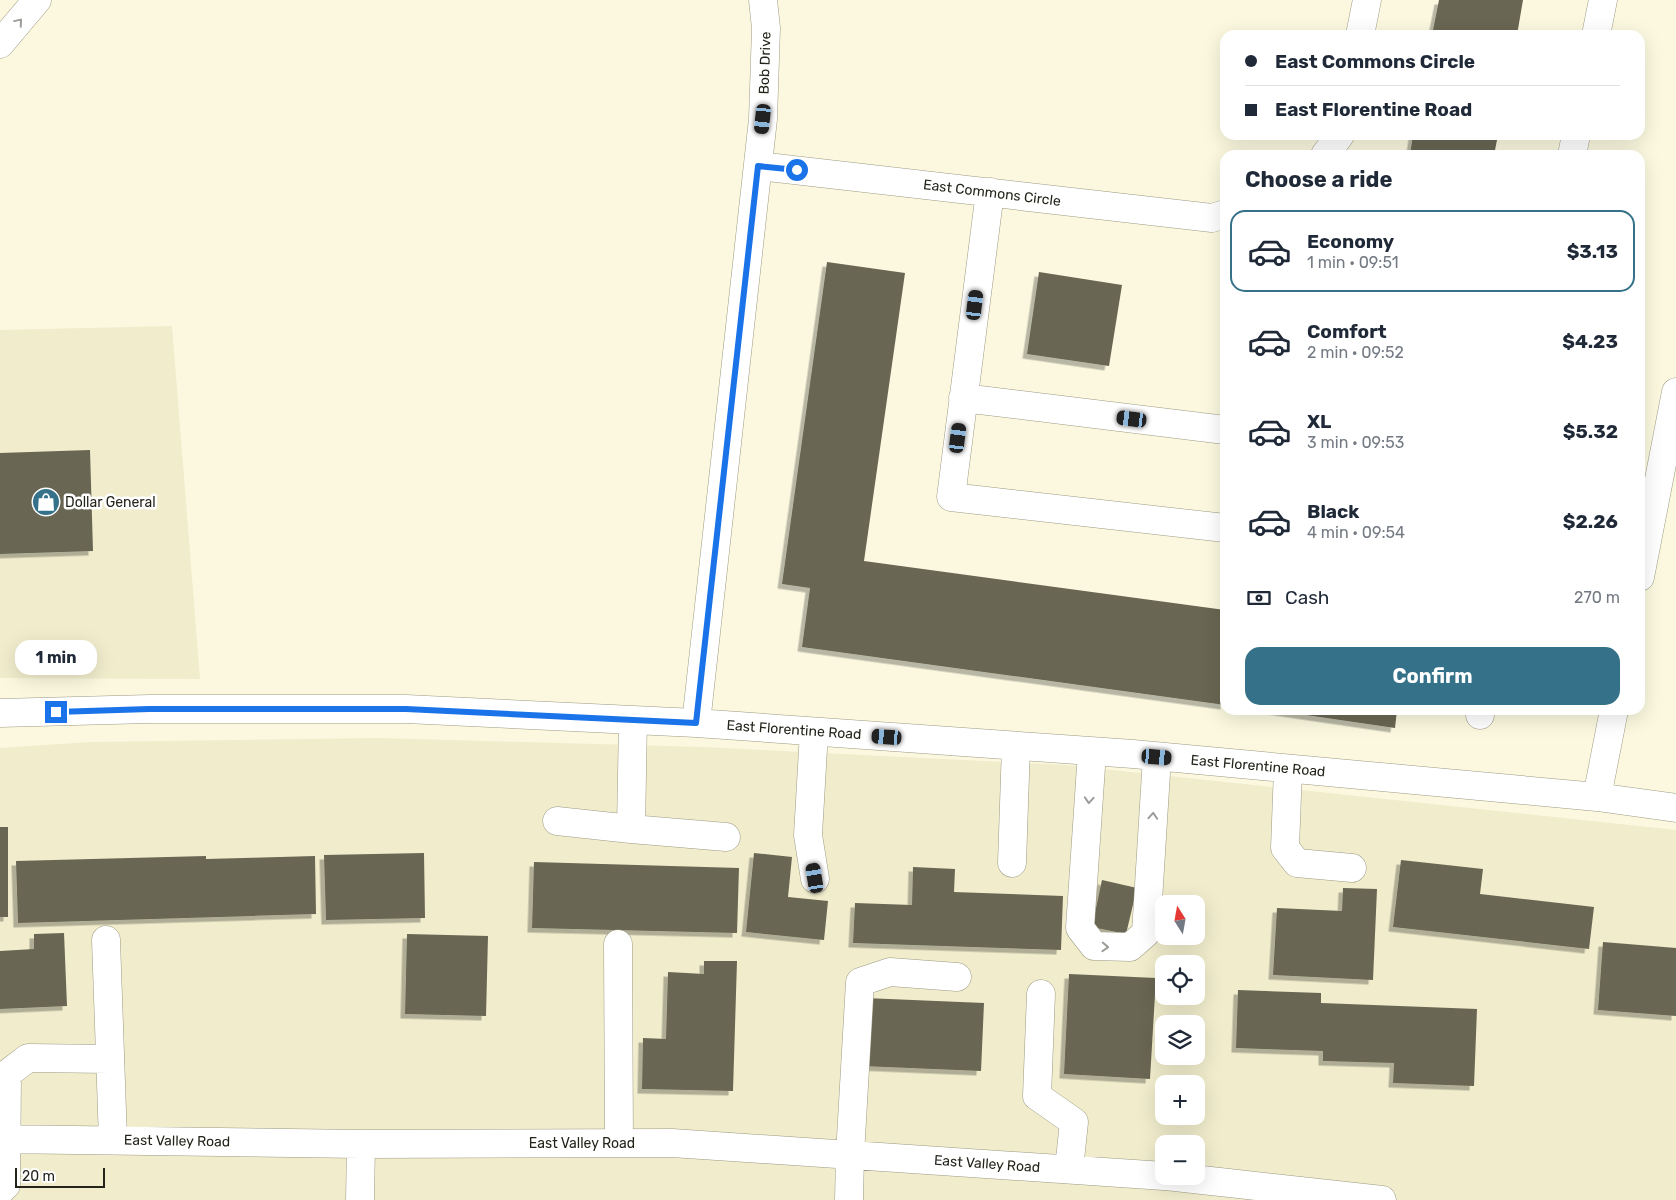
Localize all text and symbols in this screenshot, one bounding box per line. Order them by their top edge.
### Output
one-way arrow [13,19,21,28]
street label: Bob Drive [755,31,775,95]
text: East Commons Circle [1275,50,1475,73]
text: East Florentine Road [1275,98,1472,121]
car [753,103,772,135]
route start [786,159,808,181]
text: Choose a ride [1245,166,1392,193]
street label: East Commons Circle [922,176,1062,210]
icon: car [1247,229,1292,274]
text: Economy [1307,230,1394,253]
text: $3.13 [1567,240,1618,263]
text: 1 min · 09:51 [1307,253,1399,272]
car [965,289,984,321]
icon: car [1247,319,1292,364]
text: Comfort [1307,320,1387,343]
text: $4.23 [1562,330,1618,353]
text: 2 min · 09:52 [1307,343,1404,362]
icon: car [1247,409,1292,454]
car [1116,410,1147,428]
text: XL [1307,410,1331,433]
text: $5.32 [1563,420,1618,443]
car [948,422,967,454]
text: 3 min · 09:53 [1307,433,1404,452]
shop icon: Dollar General [31,487,61,517]
place label: Dollar General [65,494,156,511]
icon: car [1247,499,1292,544]
text: Black [1307,500,1359,523]
text: $2.26 [1563,510,1618,533]
text: 4 min · 09:54 [1307,523,1405,542]
icon: cash [1245,584,1273,612]
text: Cash [1285,586,1329,609]
text: 270 m [1574,588,1620,607]
callout: 1 min [15,640,97,674]
button: Confirm [1245,647,1620,705]
text: 1 min [36,648,76,667]
route end [45,701,67,723]
street label: East Florentine Road [726,717,862,743]
car [871,728,902,746]
car [1141,748,1172,766]
street label: East Florentine Road [1190,752,1326,780]
one-way arrow [1083,796,1094,804]
one-way arrow [1147,812,1158,820]
car [805,862,824,894]
north arrow [1155,895,1205,945]
map controls [1155,895,1205,1185]
one-way arrow [1102,941,1110,952]
button: locate [1155,955,1205,1005]
button: layers [1155,1015,1205,1065]
button: + [1155,1075,1205,1125]
street label: East Valley Road [124,1132,230,1150]
street label: East Valley Road [529,1135,635,1152]
button: − [1155,1135,1205,1185]
street label: East Valley Road [933,1152,1041,1176]
scale bar [15,1165,105,1188]
text: 20 m [22,1168,55,1185]

